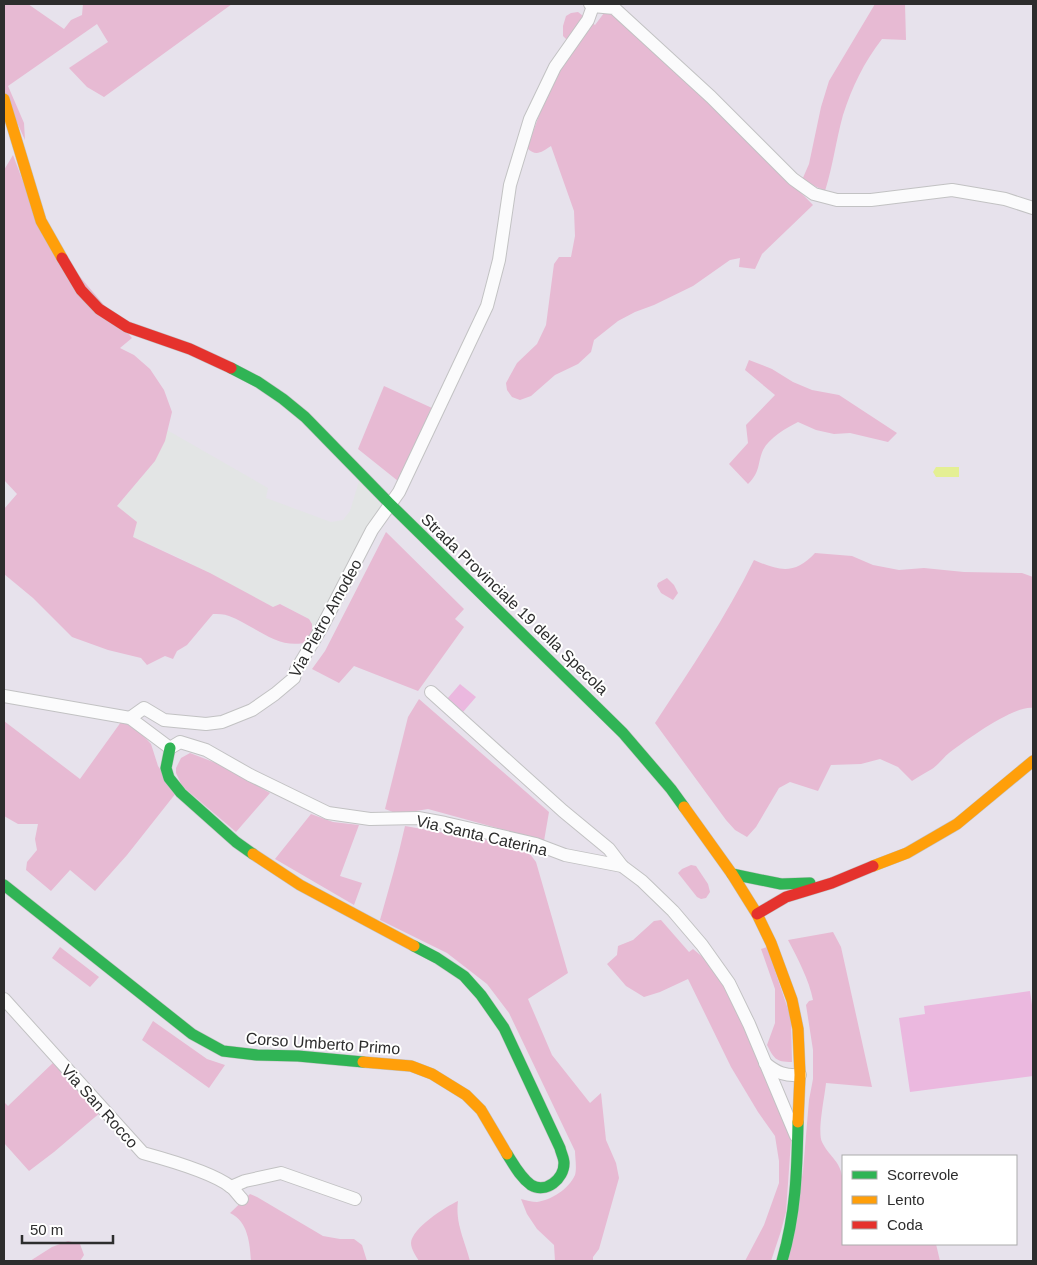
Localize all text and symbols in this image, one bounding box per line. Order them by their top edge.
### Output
street label: Strada Provinciale 19 della Specola [418,511,611,698]
street label: Via Pietro Amodeo [286,556,365,680]
street label: Via Santa Caterina [415,812,549,859]
street label: Corso Umberto Primo [245,1030,401,1057]
street label: Via San Rocco [58,1061,141,1151]
legend [842,1155,1017,1245]
text: Scorrevole [887,1166,959,1183]
text: Lento [887,1191,925,1208]
scale bar [22,1212,114,1244]
text: Coda [887,1216,924,1233]
text: 50 m [30,1221,63,1238]

